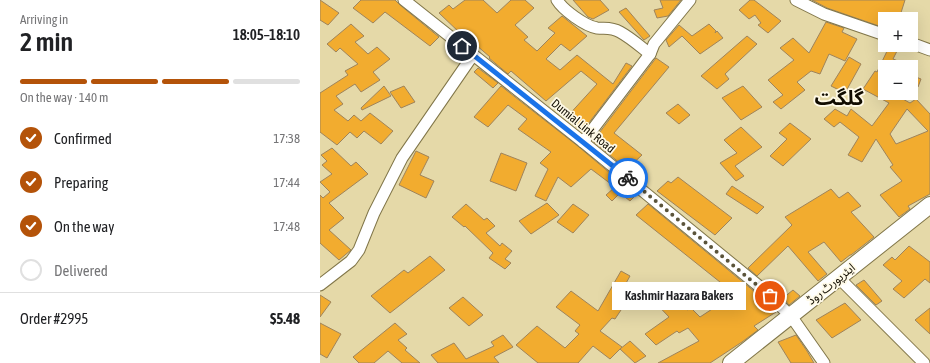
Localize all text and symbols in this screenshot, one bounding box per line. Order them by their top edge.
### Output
text: Arriving in [20,12,68,27]
map controls [878,12,918,100]
button: + [878,12,918,52]
text: 18:05–18:10 [233,26,300,43]
text: 2 min [20,27,73,57]
pin [445,29,479,63]
icon: home [451,35,473,57]
button: − [878,60,918,100]
district label: گلگت [815,86,864,109]
text: On the way · 140 m [20,90,108,105]
street label: Dumial Link Road [549,96,617,156]
icon: check [20,127,42,149]
text: Confirmed [54,130,112,147]
text: 17:38 [273,131,300,146]
courier [608,158,648,198]
icon: bike [617,167,639,189]
icon: check [20,171,42,193]
text: Preparing [54,174,108,191]
text: 17:44 [273,175,300,190]
icon: check [20,215,42,237]
text: On the way [54,218,115,235]
text: 17:48 [273,219,300,234]
street label: ایئرپورٹ روڈ [804,260,859,308]
text: Delivered [54,262,108,279]
pin [753,279,787,313]
callout: Kashmir Hazara Bakers [612,282,746,310]
icon: bag [759,285,781,307]
text: Kashmir Hazara Bakers [625,288,733,303]
text: Order #2995 [20,310,88,327]
text: $5.48 [270,310,300,327]

